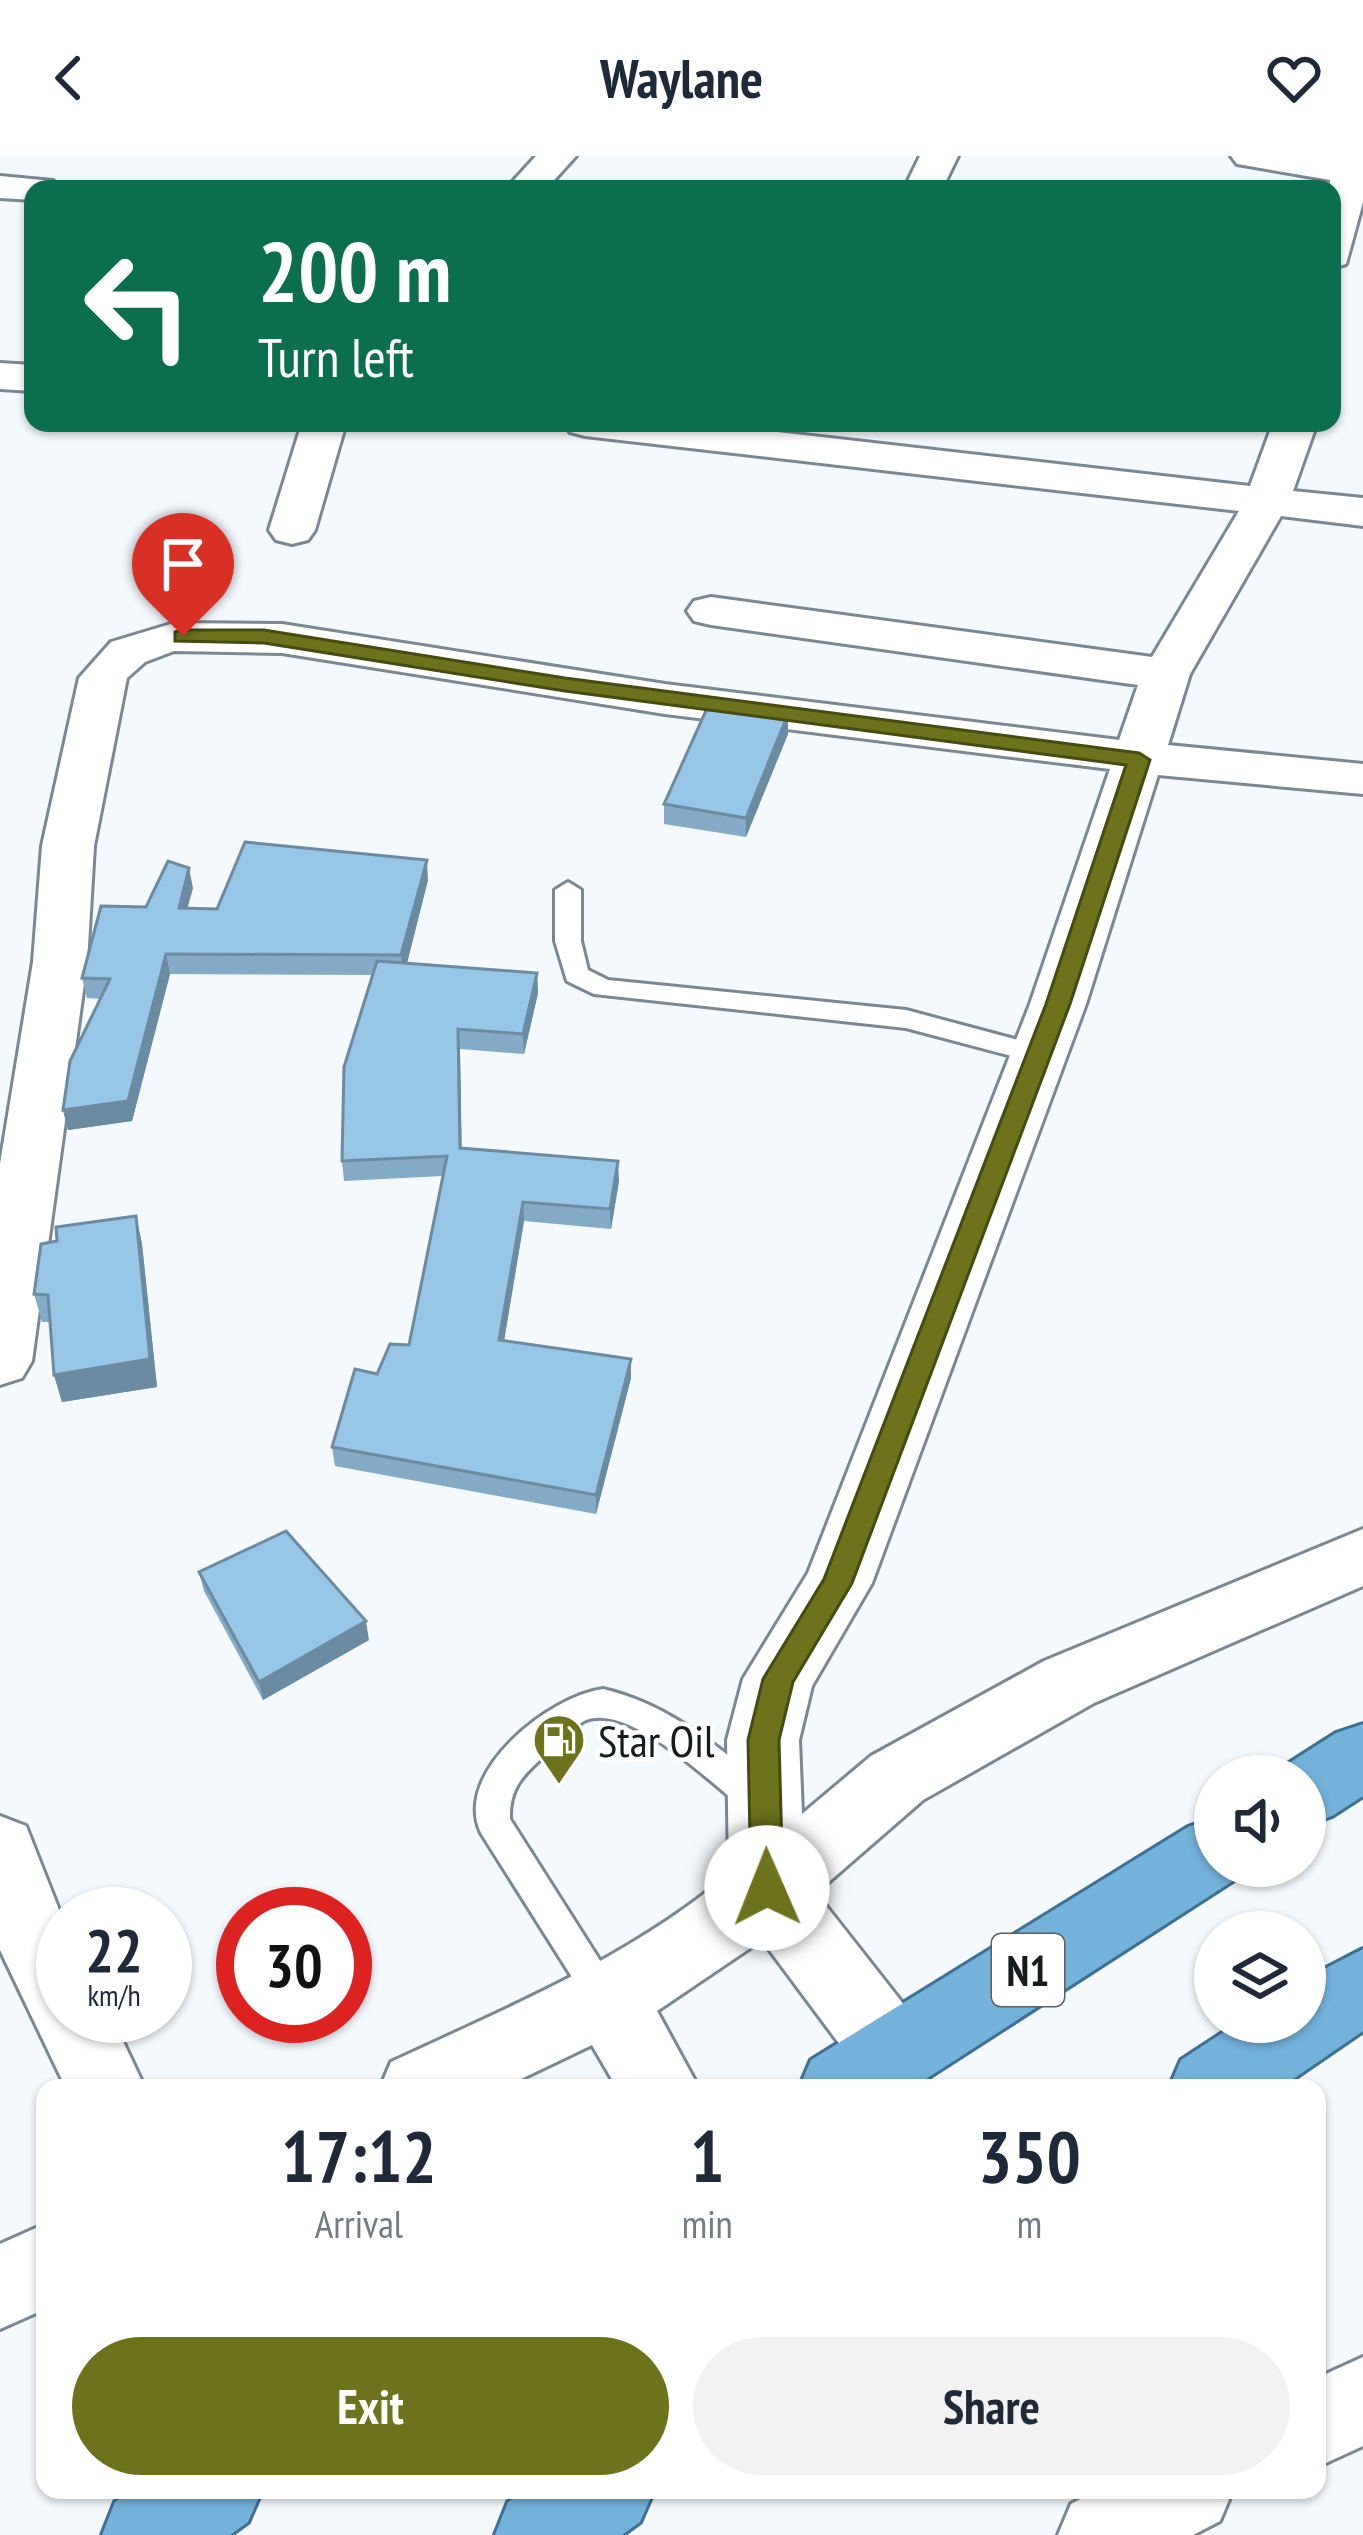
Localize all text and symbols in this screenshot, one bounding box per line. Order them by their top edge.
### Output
text: Waylane [600,43,763,113]
icon: back [36,45,102,111]
icon: heart [1261,45,1327,111]
text: 200 m [258,216,451,325]
icon: left [60,228,216,384]
text: Turn left [258,322,414,392]
pin [132,513,234,636]
icon: arrive [150,531,216,597]
place label: Star Oil [598,1711,715,1769]
fuel station icon: Star Oil [531,1712,587,1786]
map controls [1194,1755,1326,2043]
button: sound [1194,1755,1326,1887]
position arrow [704,1825,830,1951]
speed limit sign: 30 [216,1887,372,2043]
text: 22 [85,1911,143,1989]
button: layers [1194,1911,1326,2043]
road number: N1 [992,1934,1064,2006]
text: km/h [87,1975,141,2014]
text: 17:12 [281,2109,437,2202]
text: 1 [690,2109,724,2202]
text: 350 [978,2109,1081,2202]
text: Arrival [315,2198,403,2249]
text: min [682,2198,733,2249]
text: m [1017,2198,1042,2249]
button: Exit [72,2337,669,2475]
button: Share [693,2337,1290,2475]

